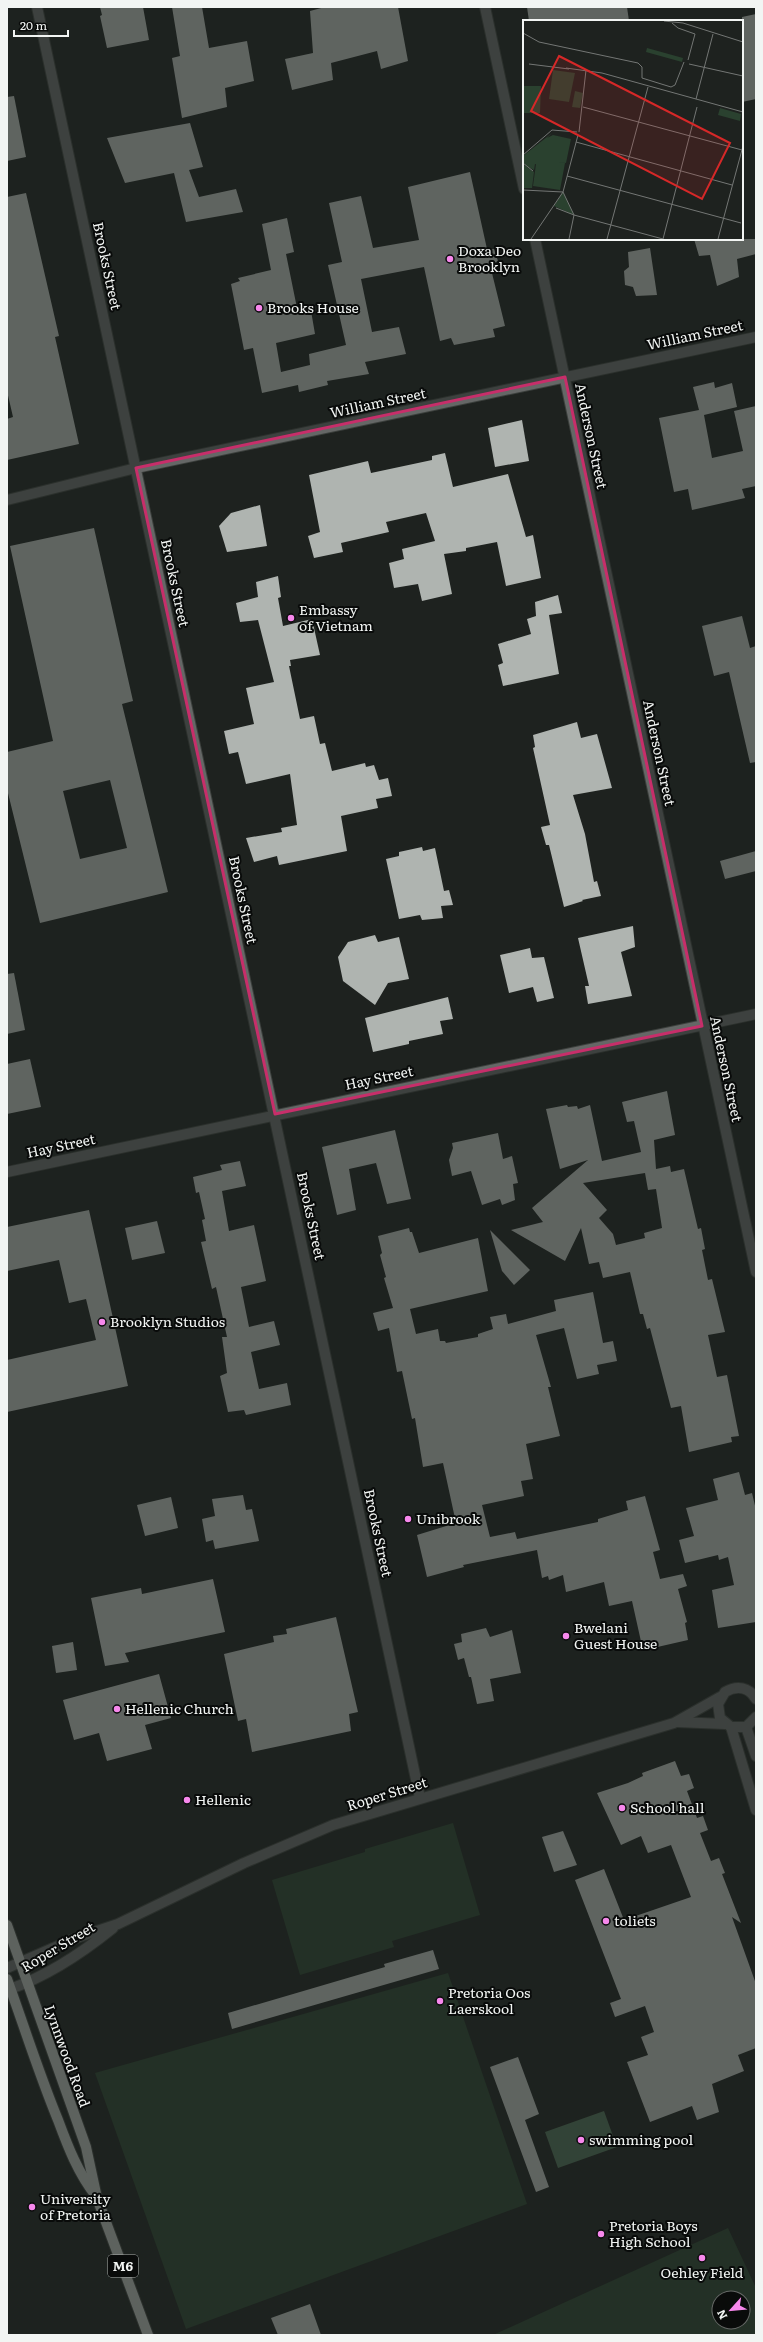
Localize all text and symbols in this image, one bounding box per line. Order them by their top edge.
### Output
scale bar [14,12,68,38]
text: 20 m [20,16,47,34]
inset map [523,20,743,240]
street label: Brooks Street [89,220,127,312]
place label: Doxa Deo Brooklyn [458,240,521,276]
marker: Doxa Deo Brooklyn [445,254,455,264]
place label: Brooks House [267,297,359,317]
marker: Brooks House [254,303,264,313]
street label: William Street [645,314,745,354]
street label: Anderson Street [571,381,613,491]
street label: William Street [328,382,428,422]
street label: Brooks Street [157,537,195,629]
place label: Embassy of Vietnam [299,599,373,635]
marker: Embassy of Vietnam [286,613,296,623]
street label: Anderson Street [639,698,681,808]
street label: Brooks Street [225,854,263,946]
street label: Anderson Street [706,1014,748,1124]
street label: Hay Street [343,1060,415,1094]
street label: Hay Street [25,1128,97,1162]
street label: Brooks Street [293,1170,331,1262]
place label: Brooklyn Studios [110,1311,225,1331]
marker: Brooklyn Studios [97,1317,107,1327]
street label: Brooks Street [360,1487,398,1579]
place label: Unibrook [416,1508,481,1528]
marker: Unibrook [403,1514,413,1524]
place label: Bwelani Guest House [574,1617,657,1653]
marker: Bwelani Guest House [561,1631,571,1641]
place label: Hellenic Church [125,1698,234,1718]
marker: Hellenic Church [112,1704,122,1714]
street label: Roper Street [344,1771,430,1815]
place label: Hellenic [195,1789,251,1809]
marker: Hellenic [182,1795,192,1805]
place label: School hall [630,1797,705,1817]
marker: School hall [617,1803,627,1813]
place label: toliets [614,1910,656,1930]
street label: Roper Street [17,1916,99,1976]
marker: toliets [601,1916,611,1926]
place label: Pretoria Oos Laerskool [448,1982,530,2018]
marker: Pretoria Oos Laerskool [435,1996,445,2006]
street label: Lynnwood Road [40,2002,96,2110]
place label: swimming pool [589,2129,693,2149]
marker: swimming pool [576,2135,586,2145]
place label: University of Pretoria [40,2188,111,2224]
marker: University of Pretoria [27,2202,37,2212]
place label: Pretoria Boys High School [609,2215,698,2251]
marker: Pretoria Boys High School [596,2229,606,2239]
marker: Oehley Field [697,2253,707,2263]
road number: M6 [108,2255,138,2277]
place label: Oehley Field [661,2262,744,2282]
north arrow [711,2290,751,2330]
text: N [712,2307,730,2323]

